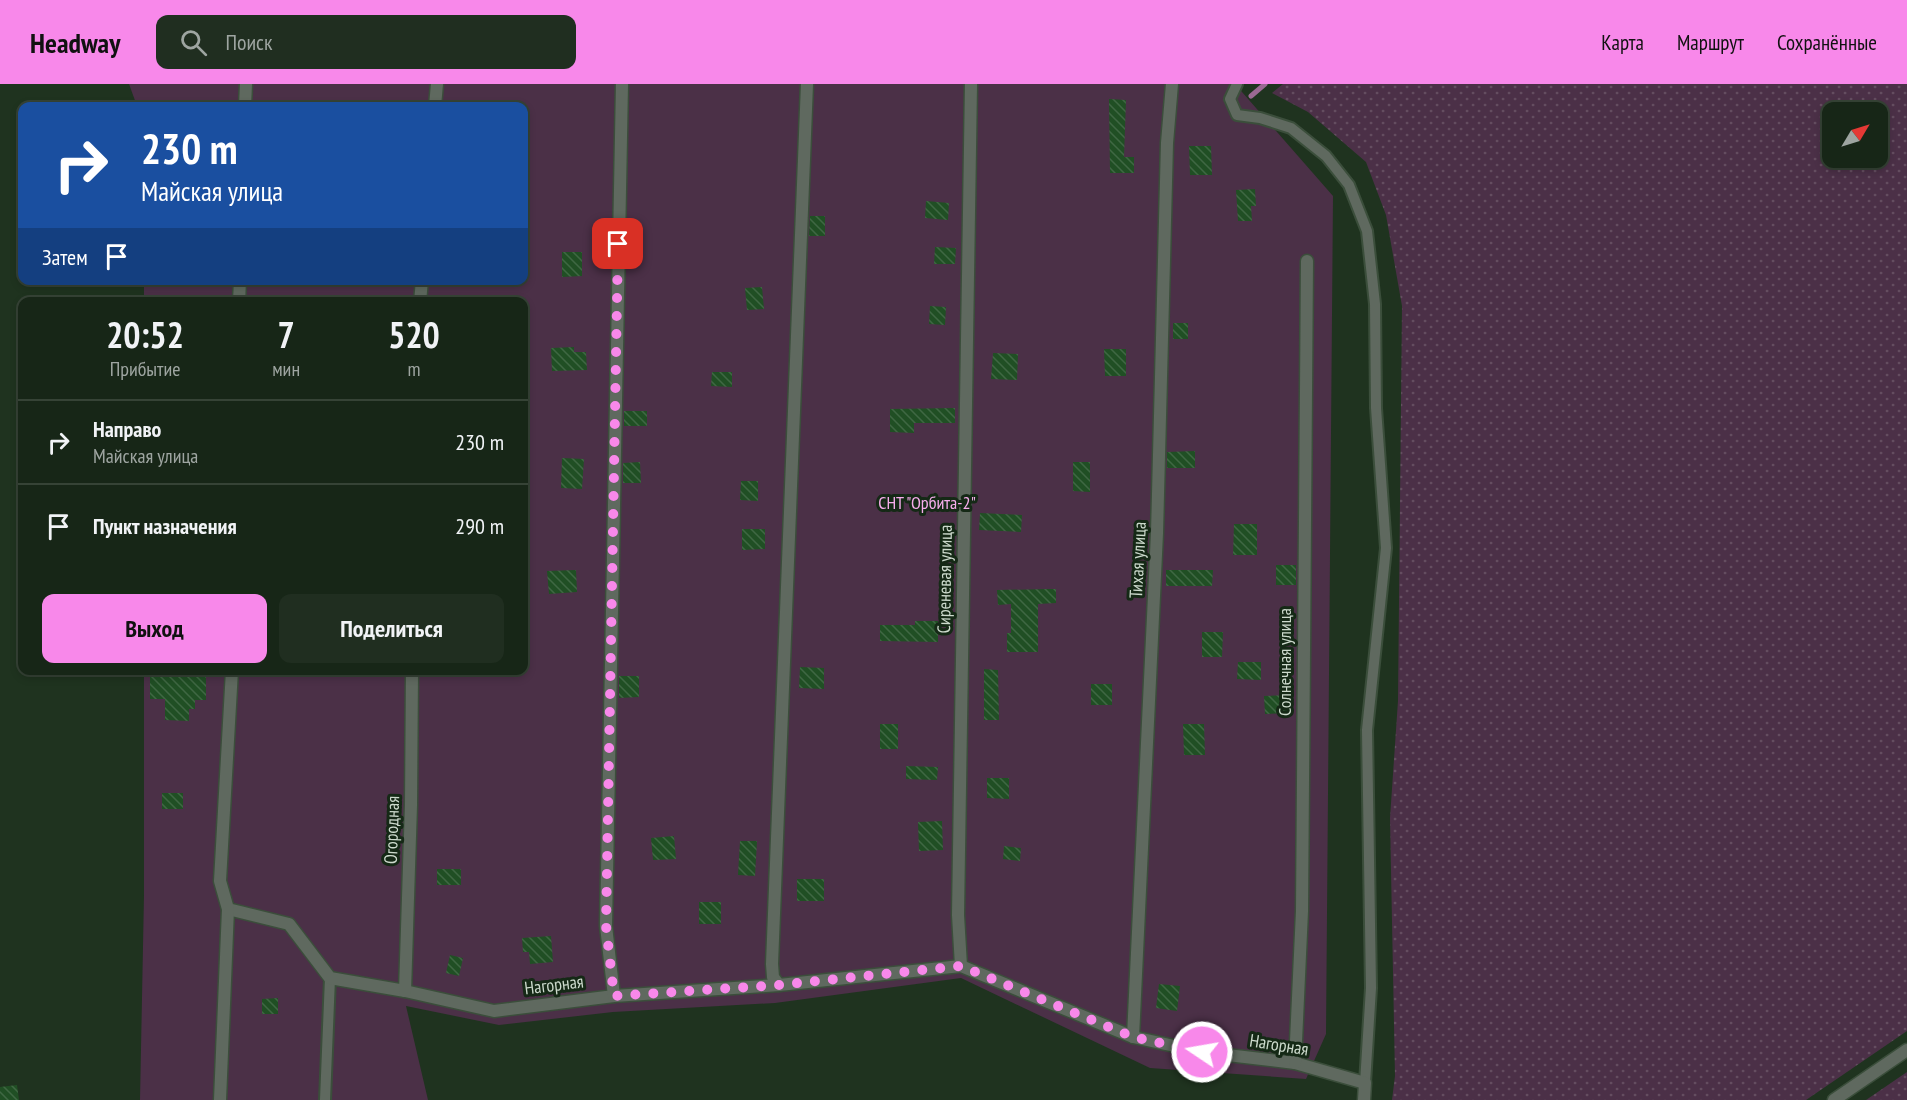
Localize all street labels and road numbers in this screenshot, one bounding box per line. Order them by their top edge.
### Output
street label: Тихая улица [1124,521,1151,599]
street label: Сиреневая улица [932,524,957,634]
street label: Солнечная улица [1273,608,1296,716]
street label: Огородная [379,795,404,864]
street label: Нагорная [523,969,585,1000]
street label: Нагорная [1248,1028,1310,1061]

